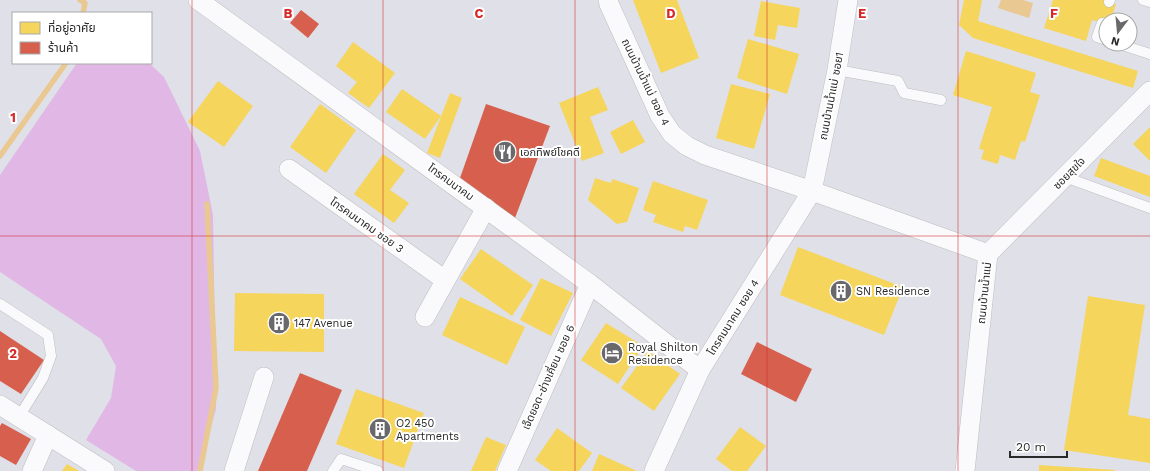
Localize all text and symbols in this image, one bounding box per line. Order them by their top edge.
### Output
text: B [284,6,293,21]
text: C [475,6,484,21]
text: D [666,6,676,21]
text: E [858,6,866,21]
text: F [1050,6,1058,21]
legend [12,12,152,64]
north arrow [1098,12,1138,52]
text: ที่อยู่อาศัย [48,19,96,35]
text: N [1110,34,1121,49]
street label: ถนนบ้านน้ำแม่ ซอย 4 [619,36,674,128]
text: ร้านค้า [48,41,78,55]
street label: ถนนบ้านน้ำแม่ ซอย1 [815,51,846,141]
text: 1 [10,110,16,125]
restaurant icon: เอกทิพย์โชคดี [492,139,518,165]
place label: เอกทิพย์โชคดี [520,146,580,159]
street label: ซอยสุขใจ [1051,155,1088,192]
street label: โทรคมนาคม [425,161,476,203]
street label: โทรคมนาคม ซอย 3 [328,195,406,256]
street label: ถนนบ้านน้ำแม่ [973,261,994,325]
street label: โทรคมนาคม ซอย 4 [705,277,762,358]
building icon: SN Residence [828,278,854,304]
place label: SN Residence [856,285,930,298]
building icon: 147 Avenue [266,310,292,336]
place label: 147 Avenue [294,317,353,330]
street label: เจ็ดยอด-ช่างเคี่ยน ซอย 6 [518,322,578,432]
hotel icon: Royal Shilton Residence [599,340,625,366]
place label: Royal Shilton Residence [628,341,698,367]
text: 2 [9,346,17,361]
building icon: O2 450 Apartments [367,416,393,442]
place label: O2 450 Apartments [396,417,459,443]
scale bar [1010,433,1067,459]
text: 20 m [1016,440,1046,454]

